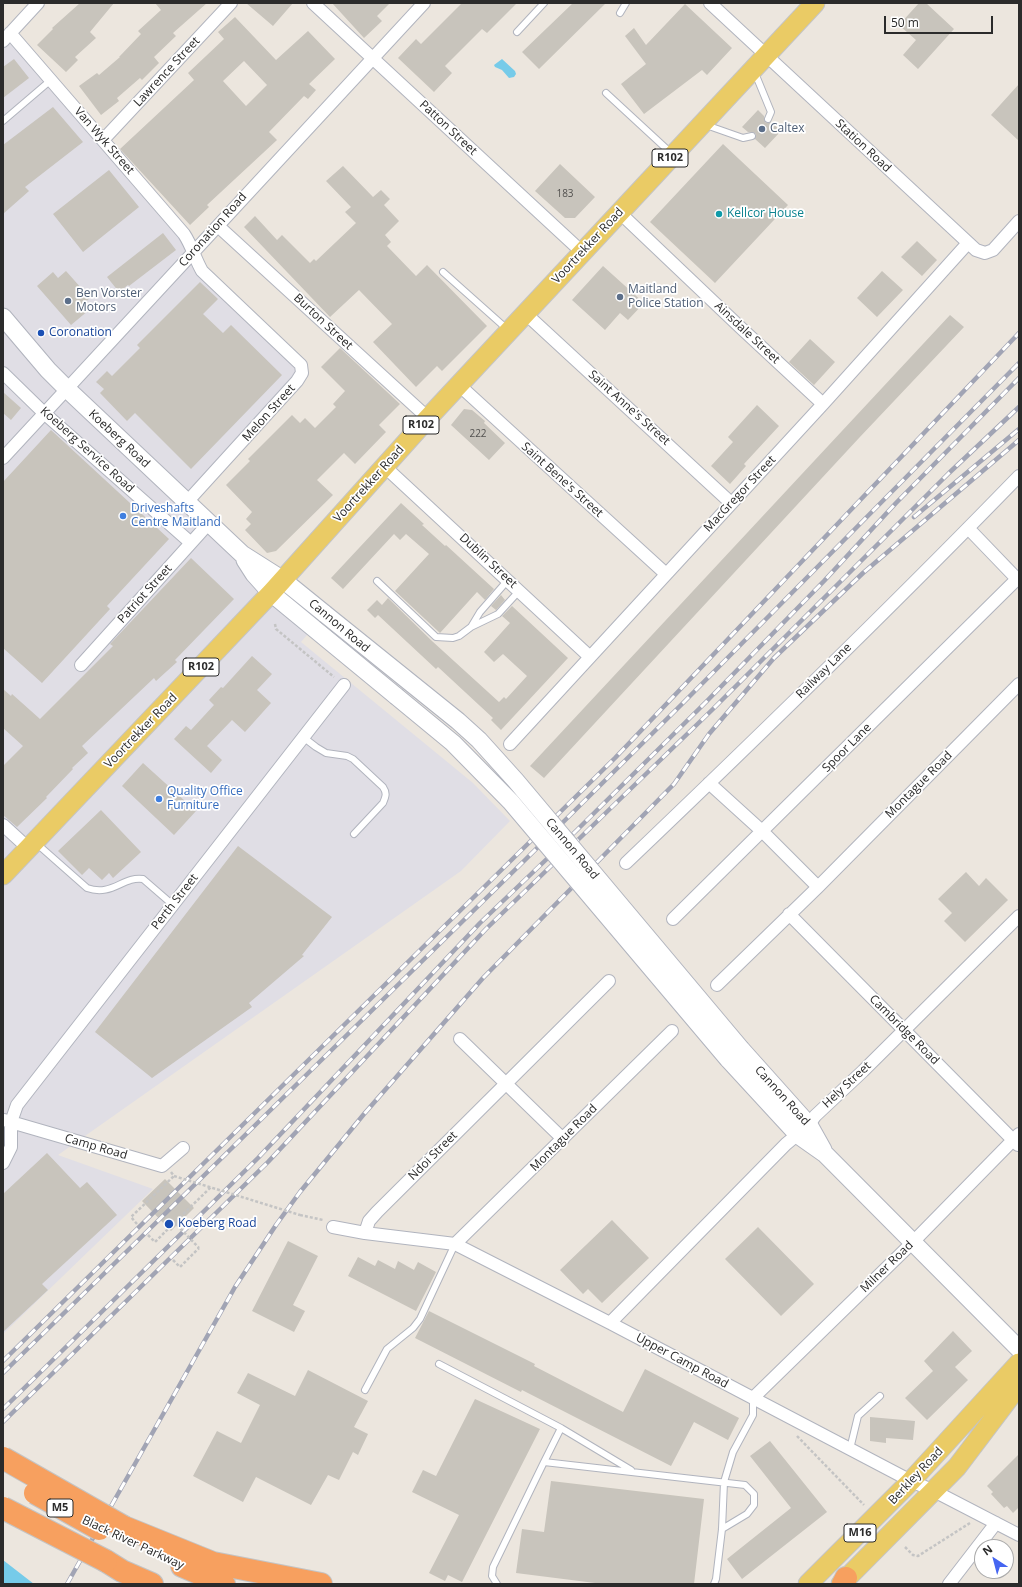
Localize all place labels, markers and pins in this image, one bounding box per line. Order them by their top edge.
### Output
place label: Caltex [770,122,805,136]
marker: Caltex [757,124,767,134]
place label: Kellcor House [727,207,804,221]
marker: Kellcor House [714,209,724,219]
place label: Maitland Police Station [628,283,704,311]
place label: Ben Vorster Motors [76,287,142,315]
marker: Maitland Police Station [615,292,625,302]
marker: Ben Vorster Motors [63,296,73,306]
place label: Coronation [49,326,112,340]
marker: Coronation [36,328,46,338]
place label: Driveshafts Centre Maitland [131,502,221,530]
marker: Driveshafts Centre Maitland [118,511,128,521]
place label: Quality Office Furniture [167,785,243,813]
marker: Quality Office Furniture [154,794,164,804]
place label: Koeberg Road [178,1217,257,1231]
marker: Koeberg Road [163,1218,175,1230]

